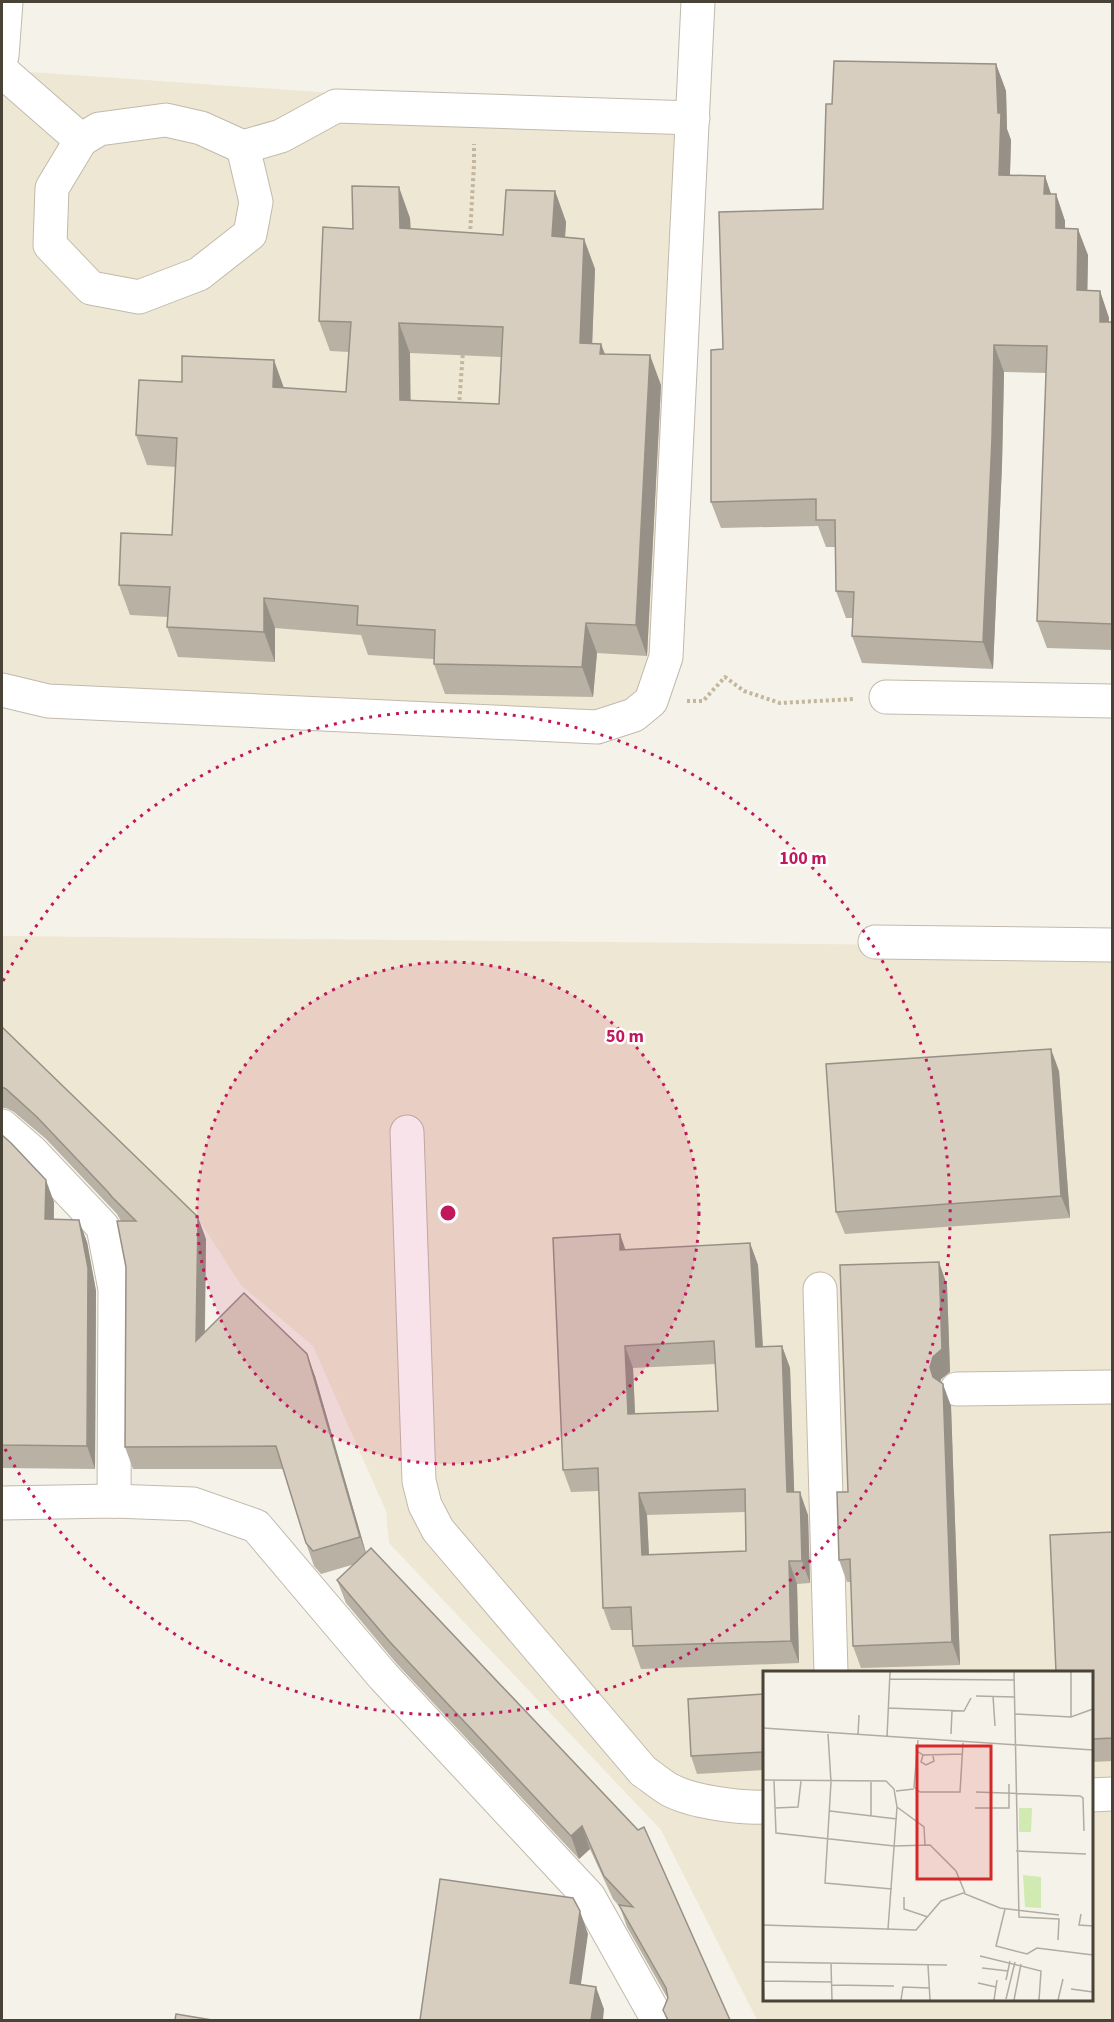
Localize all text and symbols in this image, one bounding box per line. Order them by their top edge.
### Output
text: 100 m [779,846,827,871]
text: 50 m [606,1024,644,1049]
centre of rings [438,1203,458,1223]
inset map [763,1671,1093,2001]

